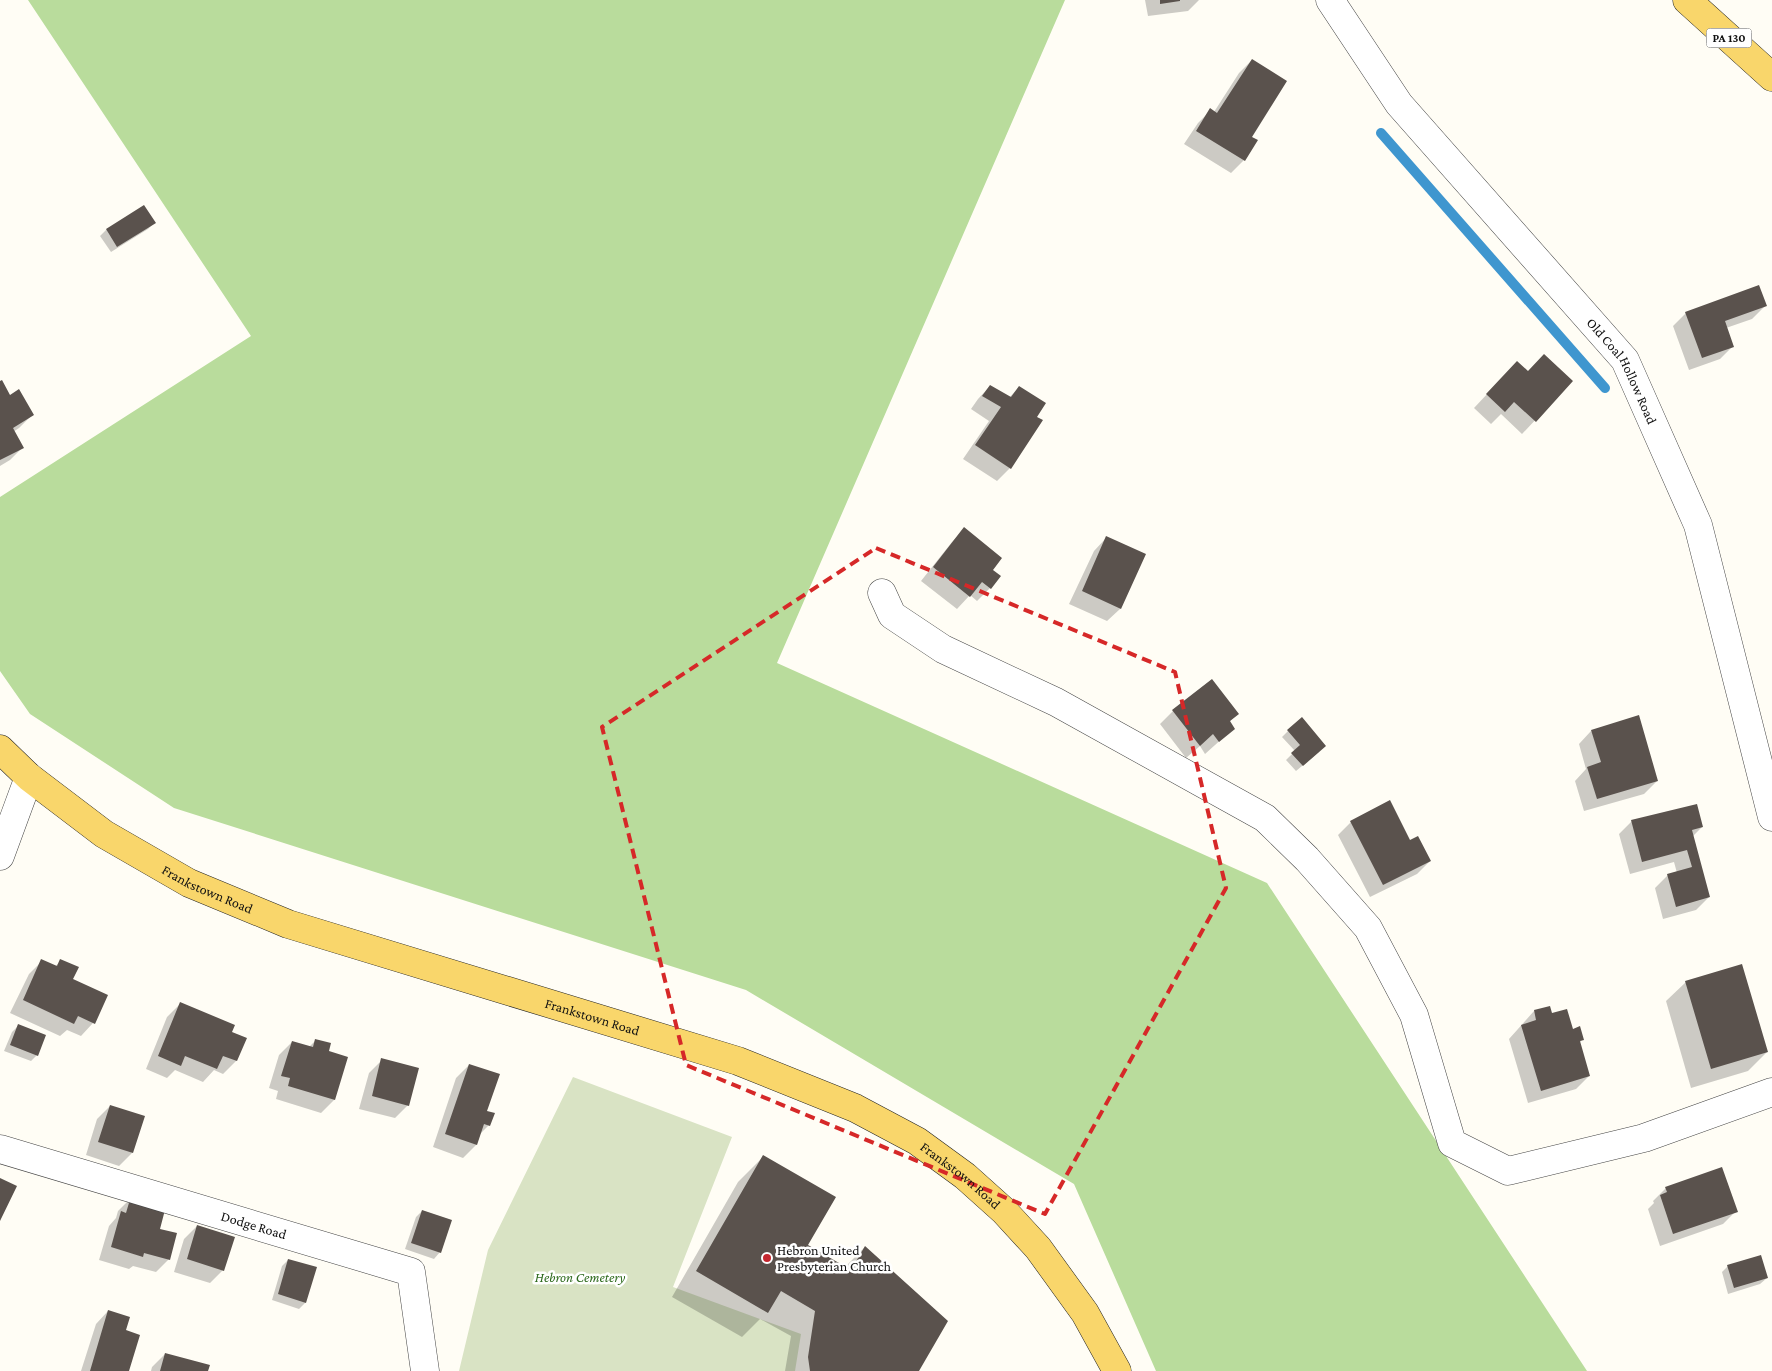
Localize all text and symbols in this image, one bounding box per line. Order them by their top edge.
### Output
road number: PA 130 [1706,28,1752,48]
street label: Old Coal Hollow Road [1583,314,1661,427]
street label: Frankstown Road [159,861,256,917]
street label: Frankstown Road [543,995,642,1039]
street label: Frankstown Road [918,1138,1004,1213]
street label: Dodge Road [219,1208,289,1243]
place label: Hebron United Presbyterian Church [777,1242,892,1274]
marker: Hebron United Presbyterian Church [761,1252,773,1264]
park label: Hebron Cemetery [535,1269,625,1285]

